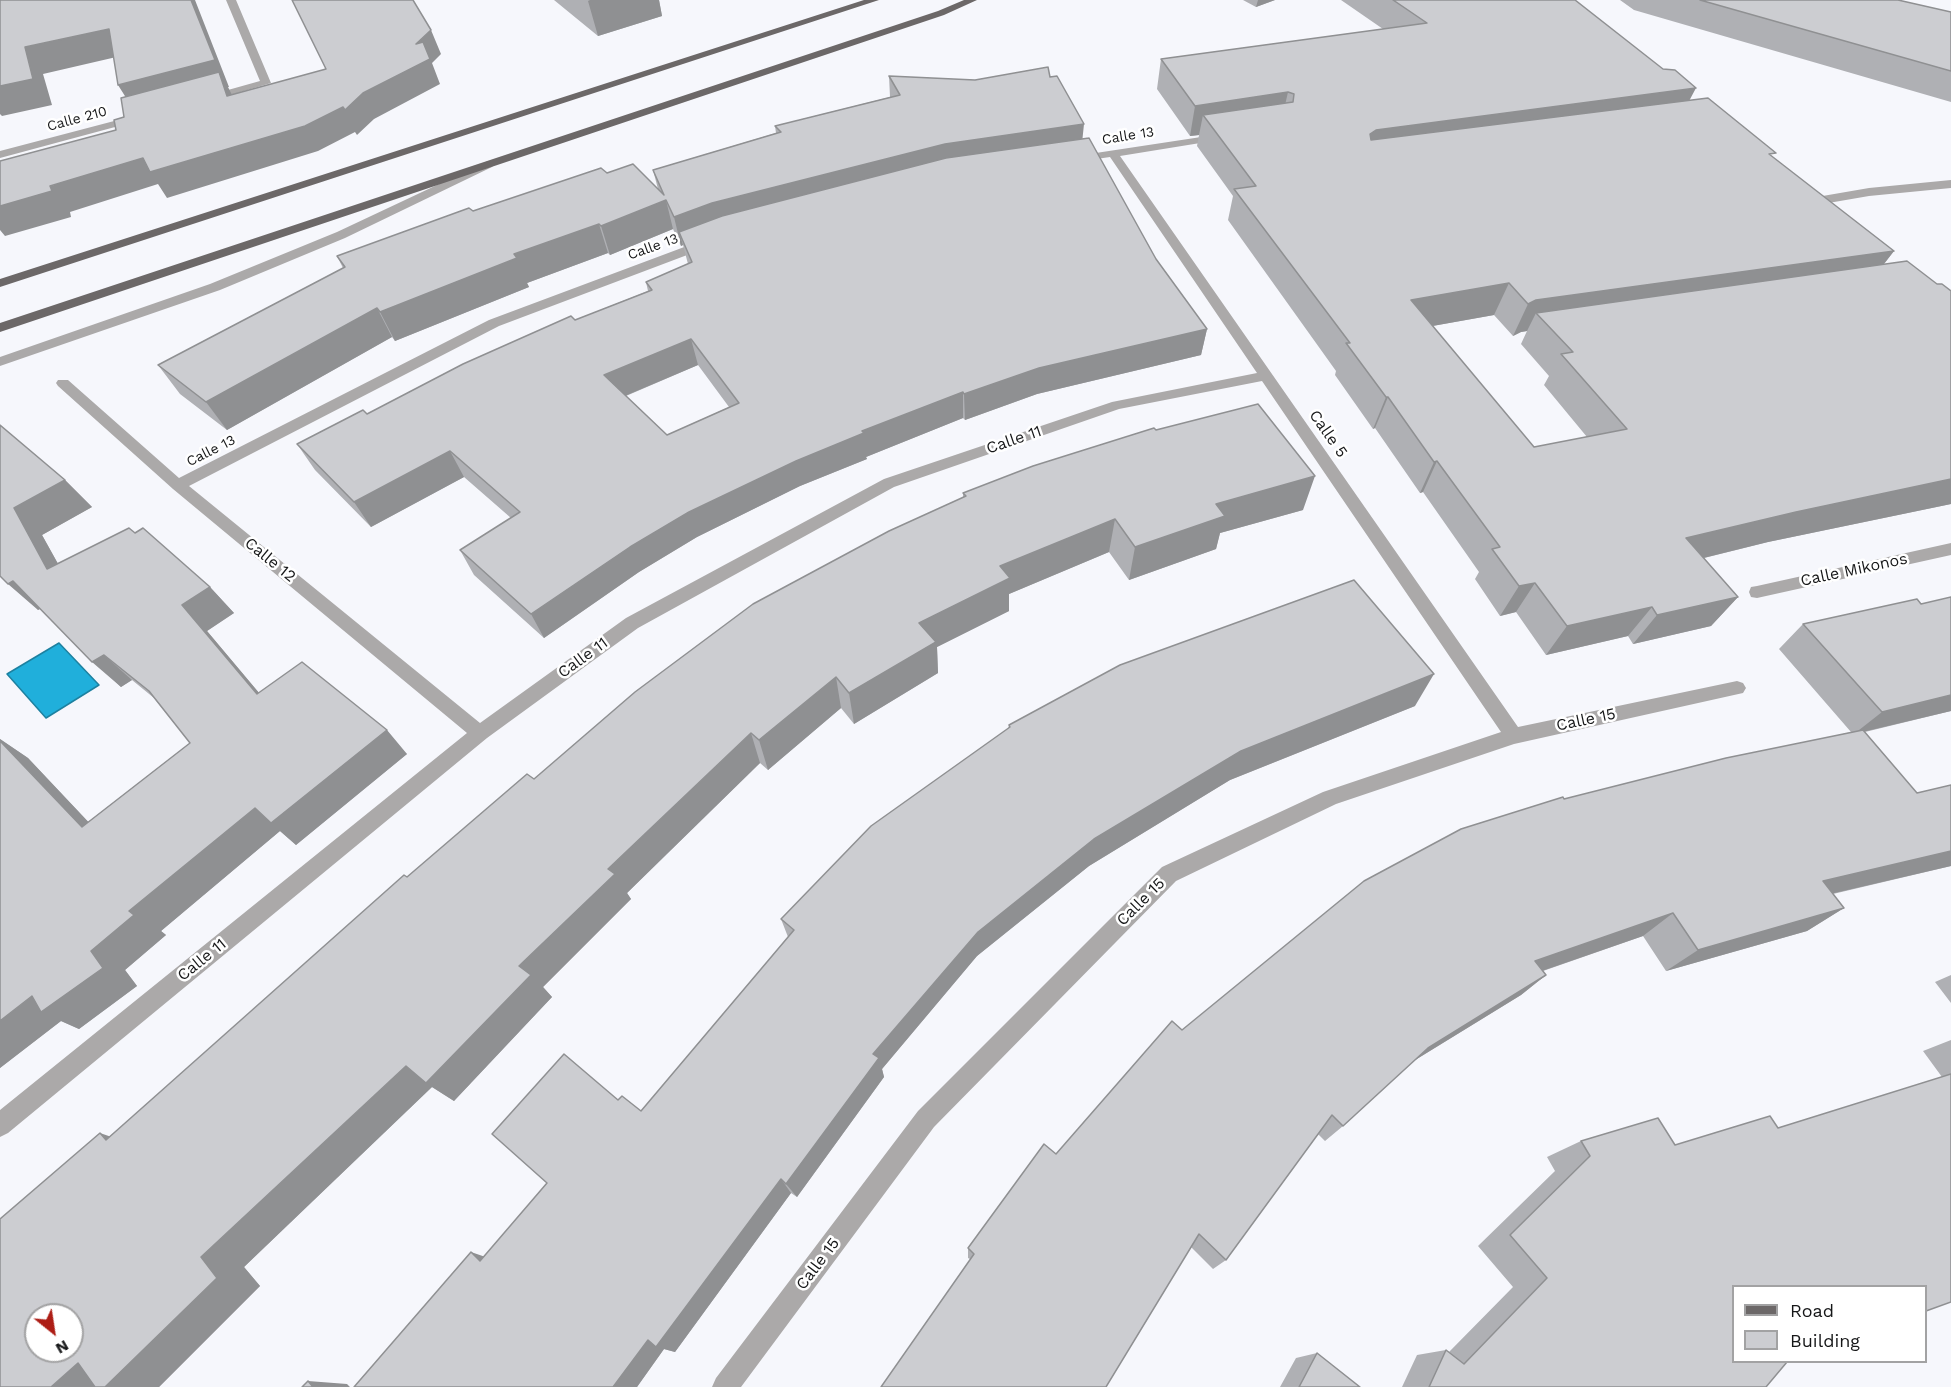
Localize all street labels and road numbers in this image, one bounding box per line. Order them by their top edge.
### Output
street label: Calle 210 [45,103,109,135]
street label: Calle 13 [1101,124,1155,148]
street label: Calle 13 [625,230,681,264]
street label: Calle 5 [1305,406,1351,462]
street label: Calle 11 [984,422,1044,458]
street label: Calle 13 [184,432,238,470]
street label: Calle 12 [241,534,299,586]
street label: Calle Mikonos [1799,549,1909,591]
street label: Calle 11 [554,633,612,683]
street label: Calle 15 [1555,704,1617,736]
street label: Calle 15 [1113,874,1169,930]
street label: Calle 11 [174,935,230,985]
street label: Calle 15 [792,1234,844,1294]

